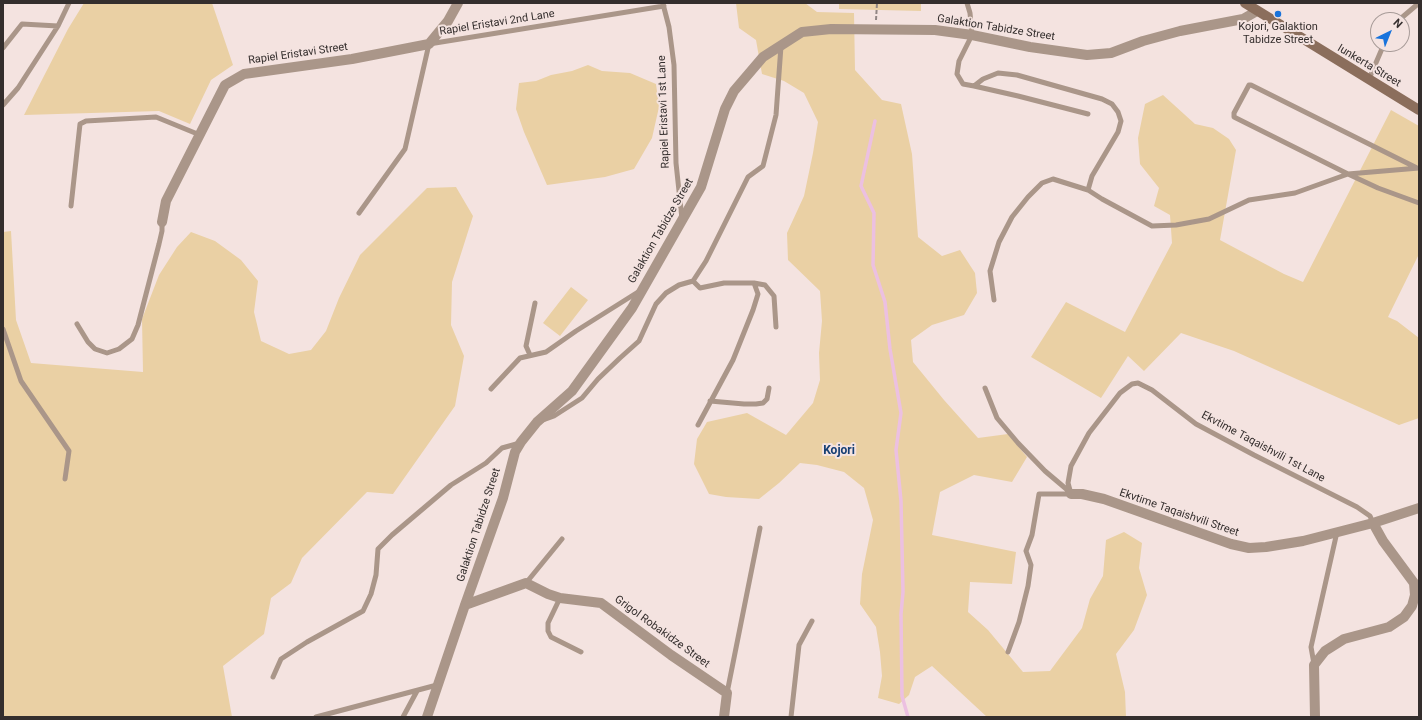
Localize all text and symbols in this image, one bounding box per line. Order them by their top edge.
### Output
street label: Rapiel Eristavi 2nd Lane [438,7,556,39]
marker: Kojori, Galaktion Tabidze Street [1273,9,1283,19]
street label: Galaktion Tabidze Street [936,12,1056,44]
north arrow [1370,12,1410,52]
text: N [1391,16,1405,31]
place label: Kojori, Galaktion Tabidze Street [1238,20,1318,46]
street label: Rapiel Eristavi Street [247,40,349,68]
street label: Iunkerta Street [1335,42,1403,90]
street label: Rapiel Eristavi 1st Lane [655,55,673,169]
street label: Galaktion Tabidze Street [626,176,696,286]
street label: Ekvtime Taqaishvili 1st Lane [1199,409,1327,485]
district label: Kojori [823,444,855,458]
street label: Galaktion Tabidze Street [454,466,504,584]
street label: Ekvtime Taqaishvili Street [1118,486,1240,540]
street label: Grigol Robakidze Street [612,593,712,671]

